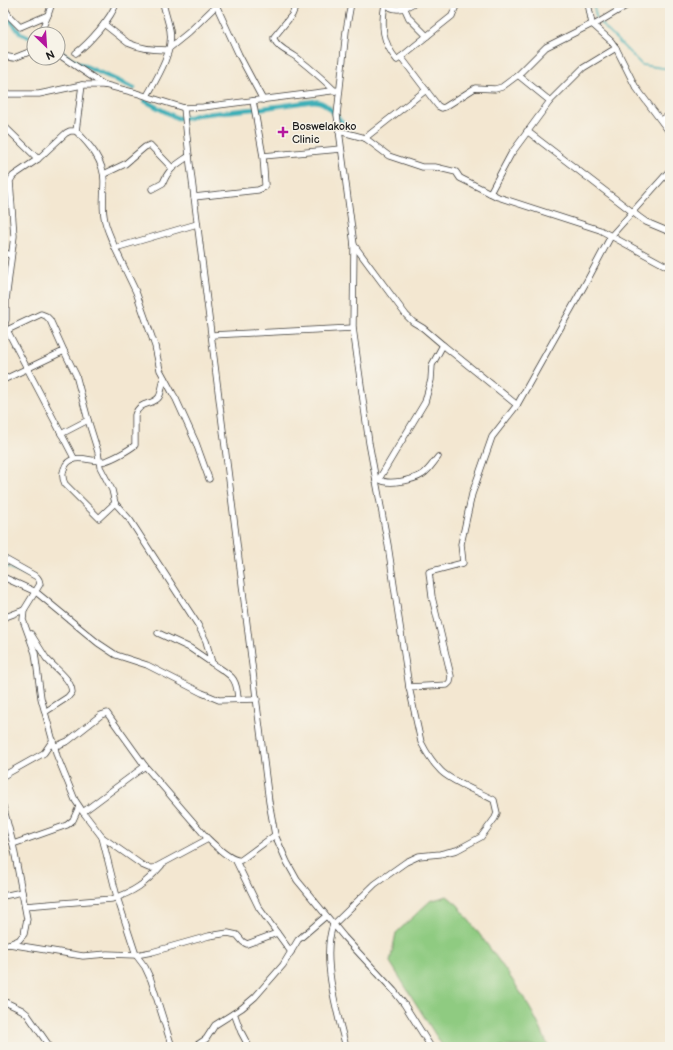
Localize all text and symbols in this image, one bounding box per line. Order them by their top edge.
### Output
north arrow [26,26,66,66]
text: N [44,47,57,62]
place label: Boswelakoko Clinic [292,120,357,146]
marker: Boswelakoko Clinic [277,126,289,138]

